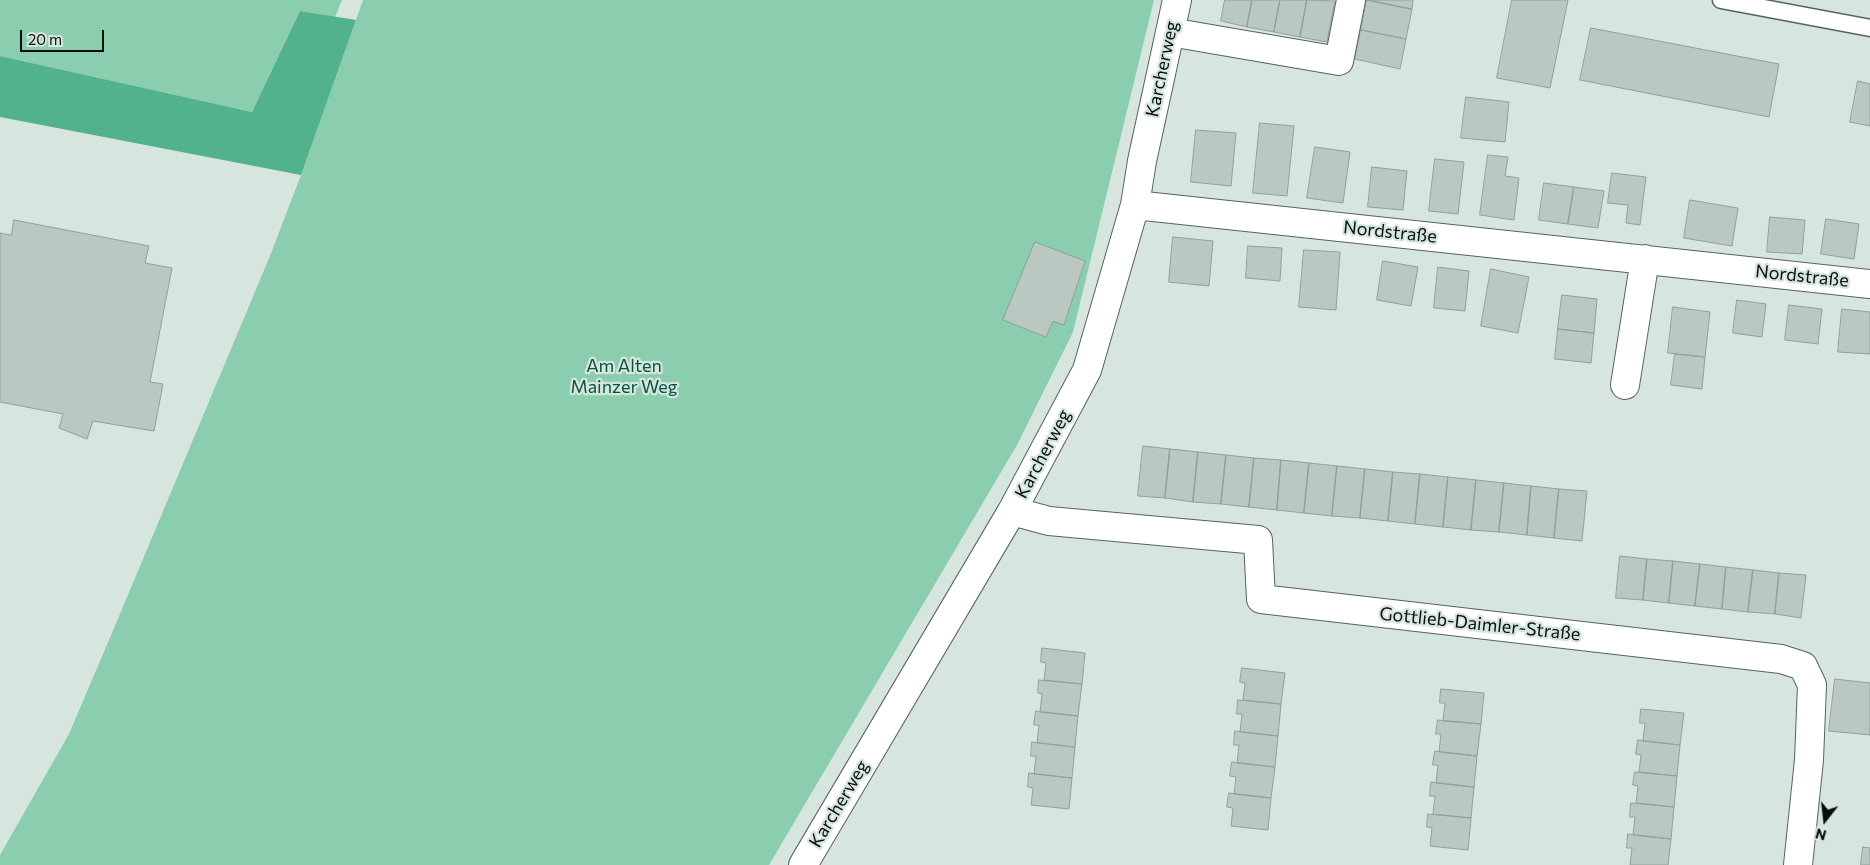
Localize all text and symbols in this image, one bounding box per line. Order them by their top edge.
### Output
street label: Karcherweg [1141,19,1183,119]
scale bar [22,20,106,52]
text: 20 m [28,30,62,48]
street label: Nordstraße [1342,216,1438,248]
street label: Nordstraße [1754,260,1850,292]
park label: Am Alten Mainzer Weg [571,355,677,398]
street label: Karcherweg [1011,406,1075,502]
street label: Gottlieb-Daimler-Straße [1378,603,1582,645]
street label: Karcherweg [805,757,873,851]
north arrow [1800,795,1850,845]
text: N [1813,825,1828,845]

